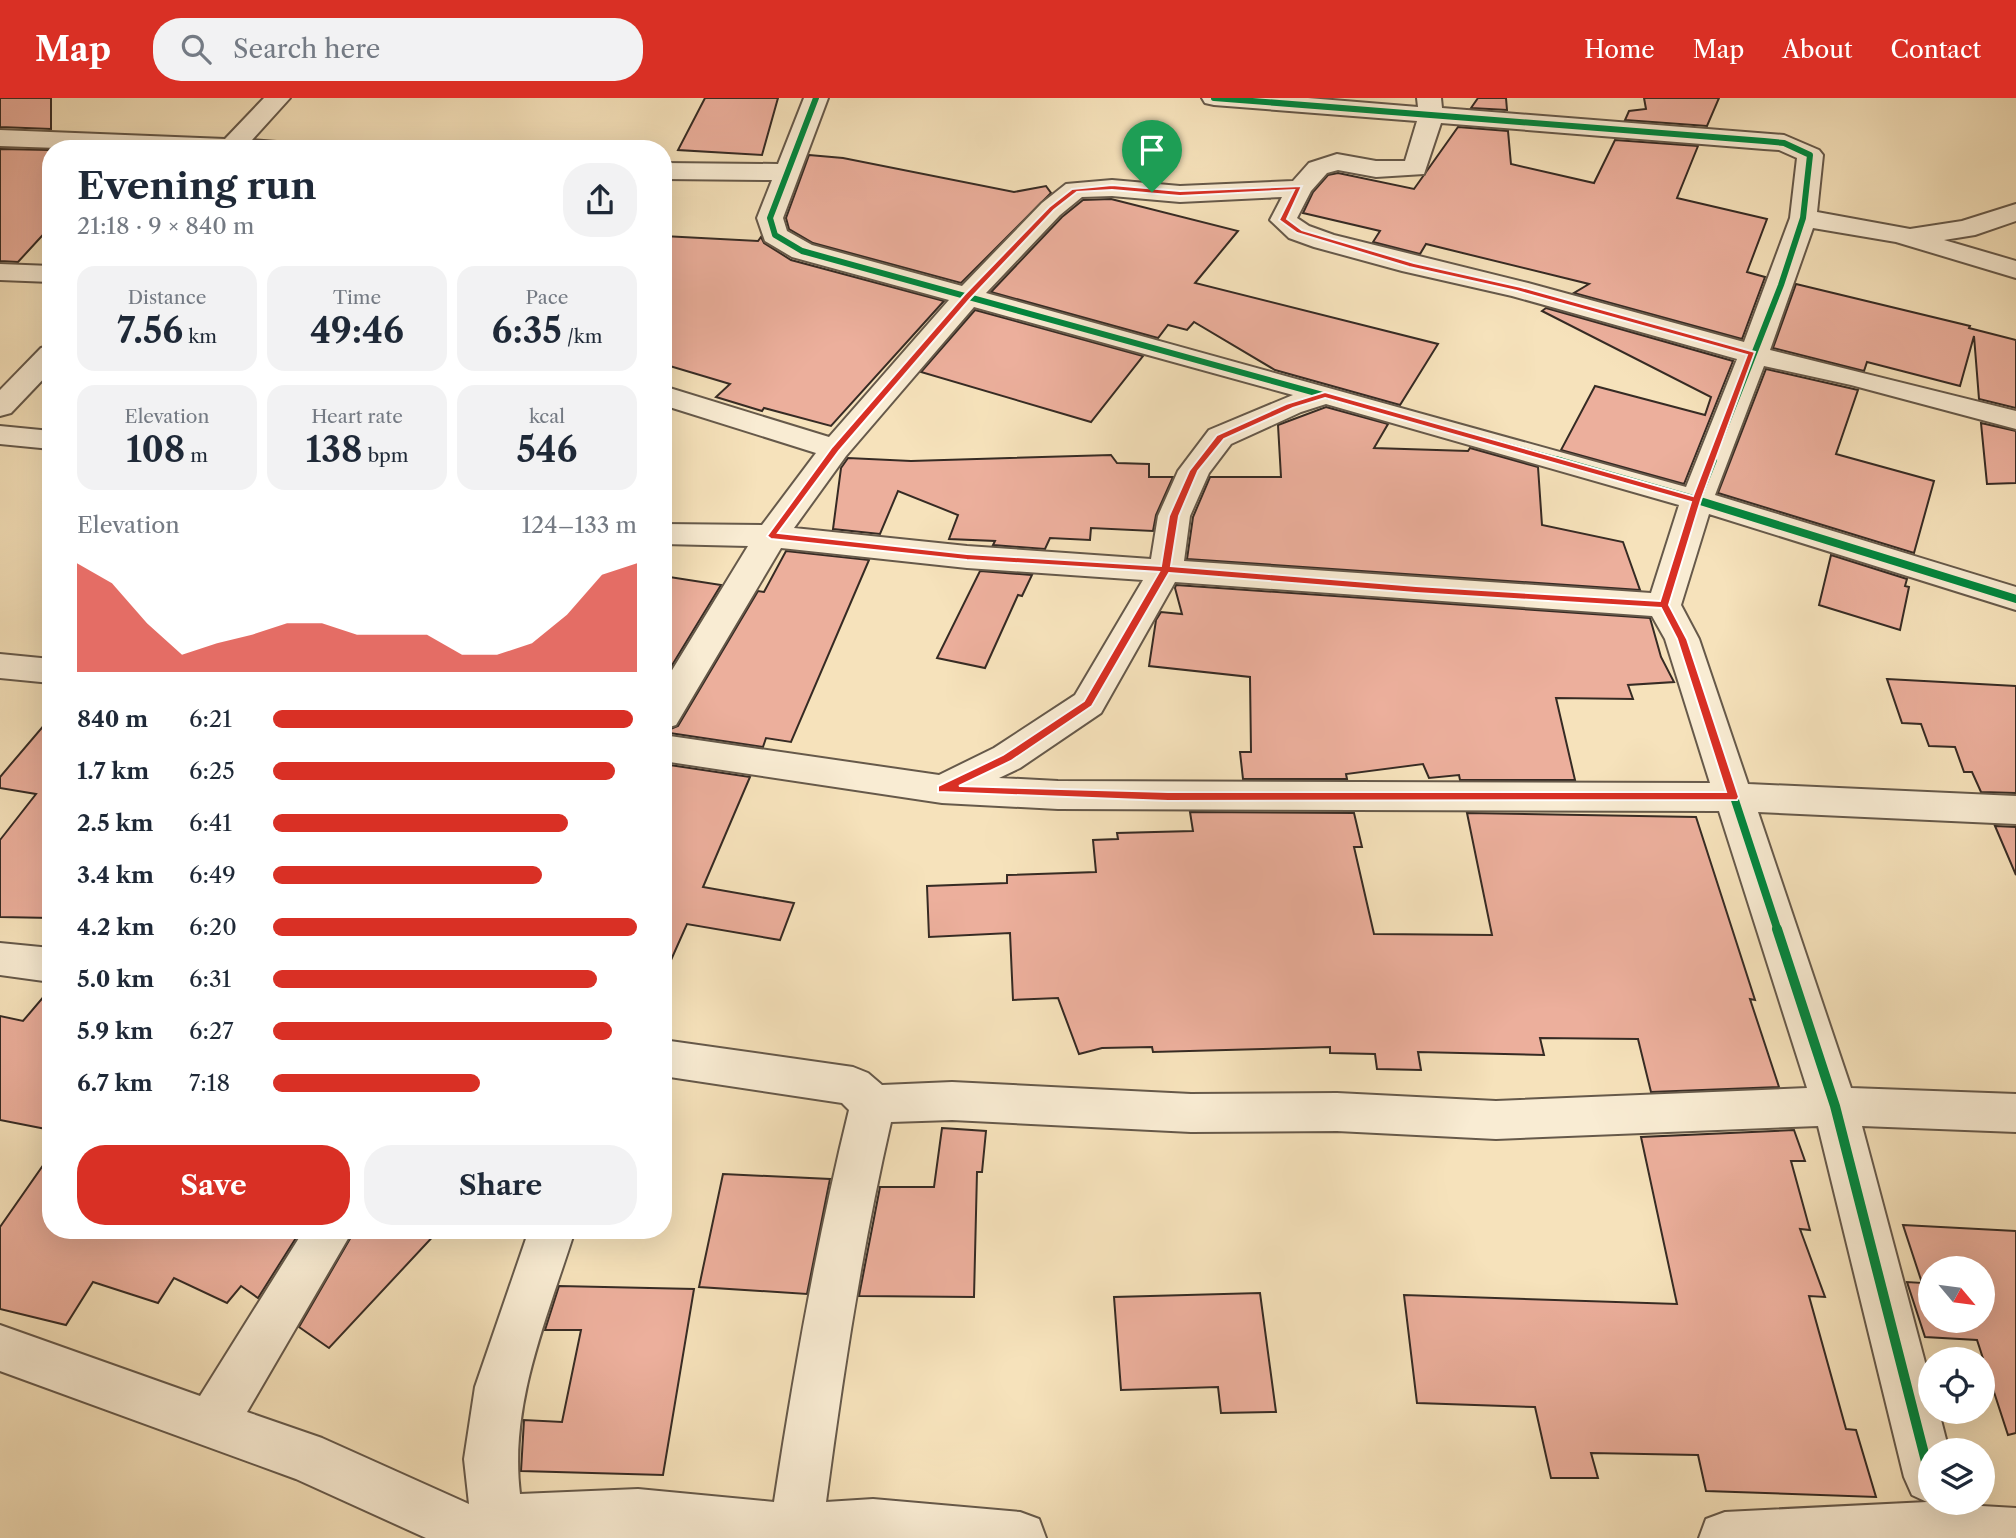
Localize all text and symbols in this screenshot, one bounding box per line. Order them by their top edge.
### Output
search box [153,18,643,81]
text: Map [35,29,111,70]
icon: search [177,30,215,68]
text: Search here [233,33,380,65]
text: Home [1584,35,1655,64]
text: Map [1693,35,1744,64]
text: About [1782,35,1853,64]
text: Contact [1891,35,1981,64]
pin [1122,120,1182,192]
icon: arrive [1133,131,1171,169]
text: Evening run [77,162,317,209]
button: share [563,163,637,237]
text: 21:18 · 9 × 840 m [77,212,254,240]
text: Distance [128,286,206,309]
text: Time [333,286,381,309]
text: Pace [526,286,568,309]
text: 7.56 [117,309,183,352]
text: 49:46 [310,309,404,352]
text: 6:35 [492,309,562,352]
text: km [183,325,217,348]
text: /km [562,325,603,348]
text: Elevation [125,405,209,428]
text: Heart rate [311,405,403,428]
text: kcal [529,405,565,428]
text: 108 [126,428,185,471]
text: 138 [305,428,363,471]
text: 546 [517,428,577,471]
text: m [185,444,208,467]
text: bpm [363,444,409,467]
text: Elevation [77,511,180,539]
text: 124–133 m [521,511,637,539]
text: 840 m [77,705,148,733]
text: 6:21 [189,705,232,733]
text: 1.7 km [77,757,149,785]
text: 6:25 [189,757,235,785]
text: 2.5 km [77,809,153,837]
text: 6:41 [189,809,232,837]
text: 3.4 km [77,861,154,889]
text: 6:49 [189,861,236,889]
text: 4.2 km [77,913,154,941]
text: 6:20 [189,913,237,941]
text: 5.0 km [77,965,154,993]
text: 6:31 [189,965,231,993]
text: 5.9 km [77,1017,153,1045]
text: 6:27 [189,1017,233,1045]
text: 6.7 km [77,1069,153,1097]
text: 7:18 [189,1069,230,1097]
button: Save [77,1145,350,1225]
button: Share [364,1145,637,1225]
north arrow [1918,1256,1995,1334]
map controls [1918,1256,1995,1515]
button: locate [1918,1347,1995,1424]
button: layers [1918,1438,1995,1515]

